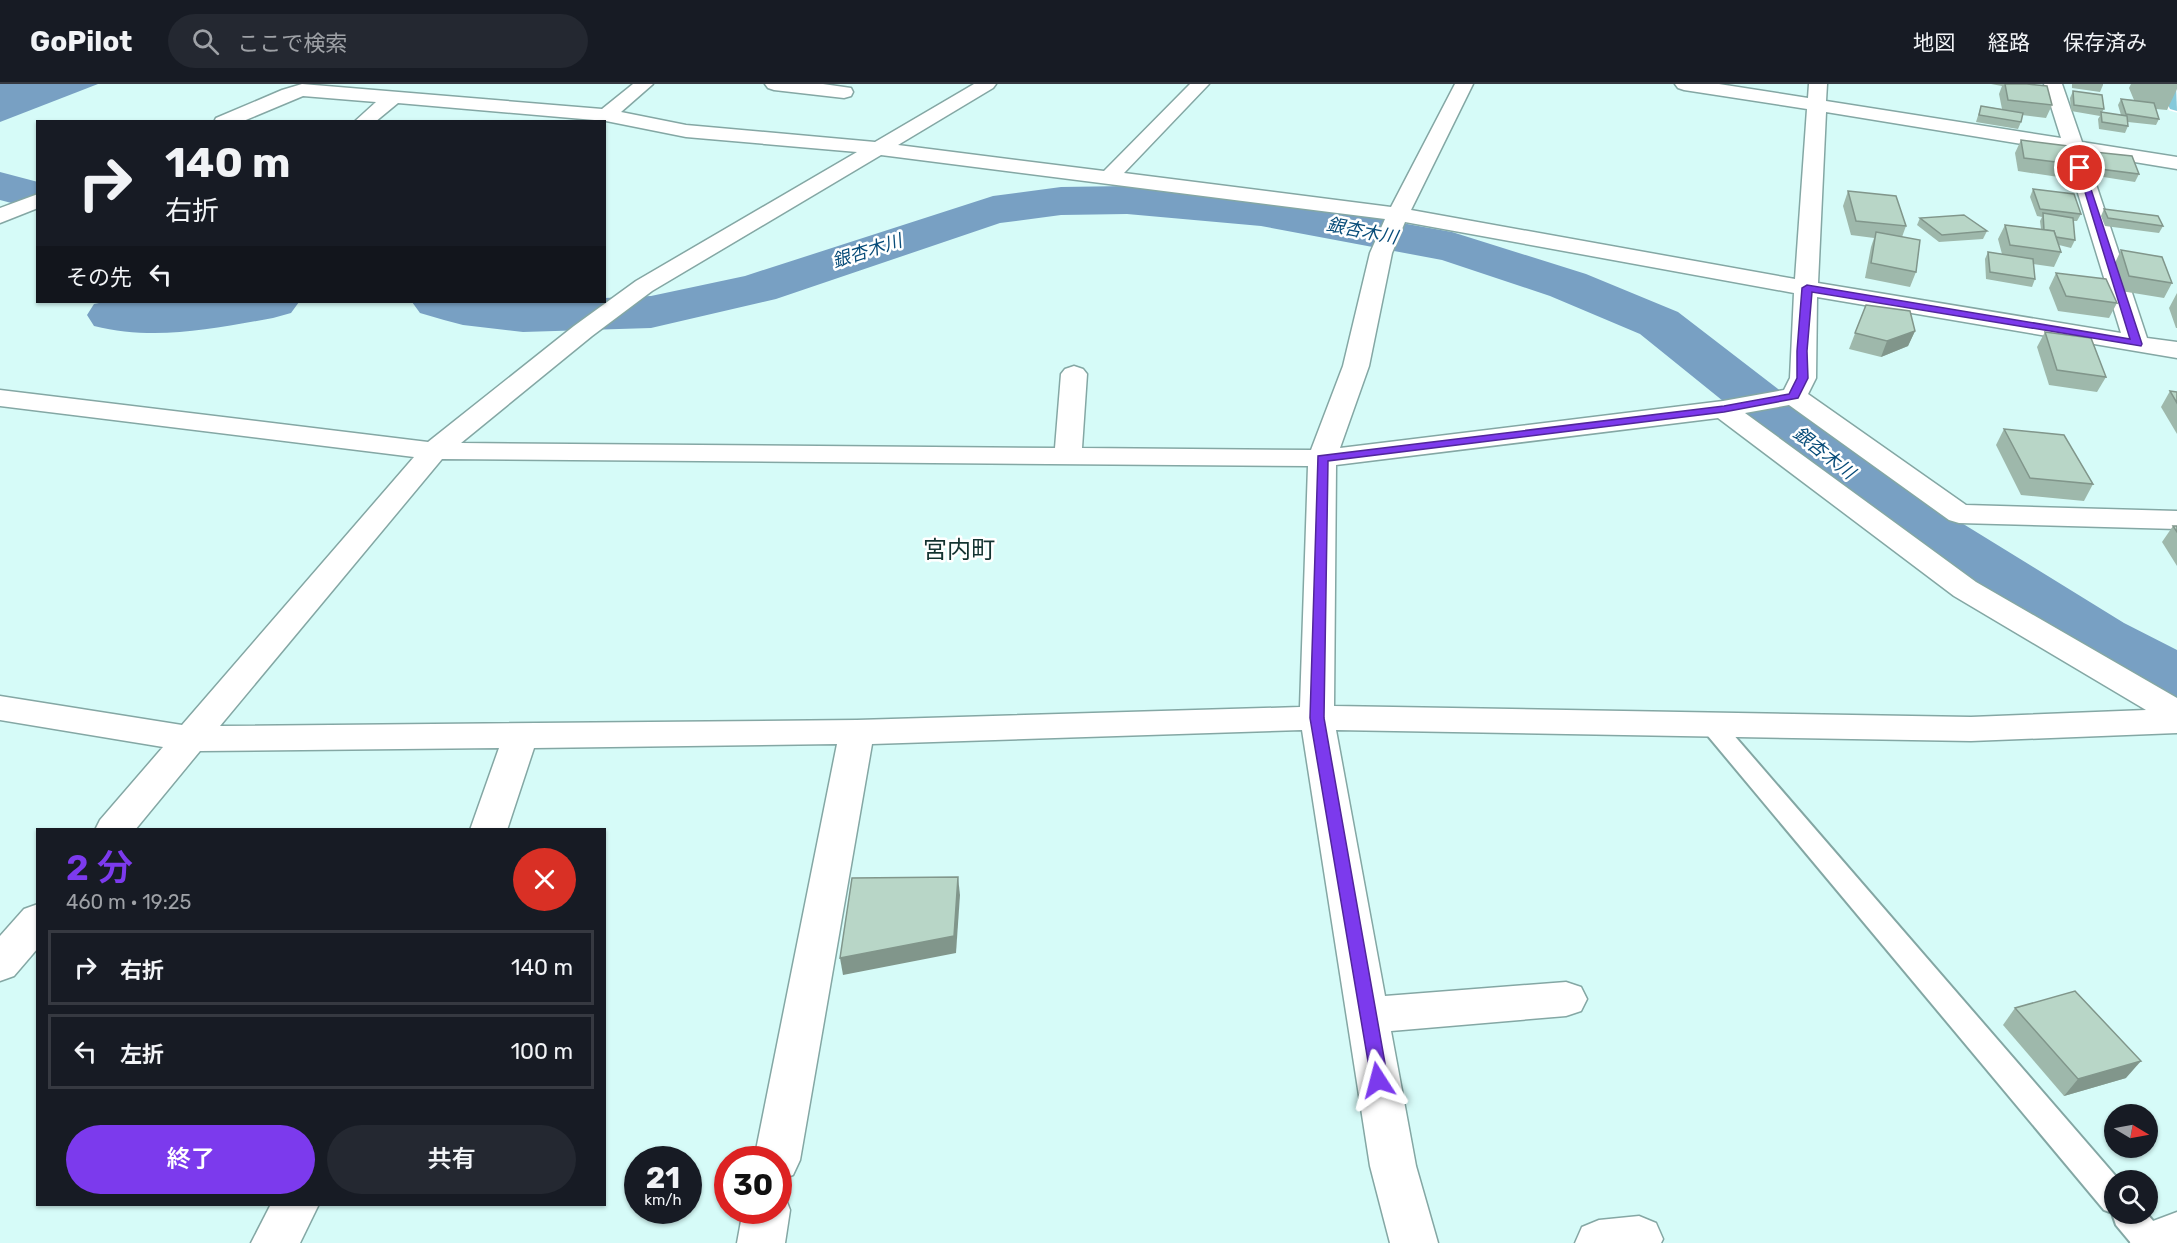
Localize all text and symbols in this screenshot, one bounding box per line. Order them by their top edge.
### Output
search box [168,14,588,68]
text: GoPilot [30,25,132,58]
icon: search [189,25,222,58]
text: ここで検索 [237,30,347,57]
text: 地図 [1913,30,1955,55]
text: 経路 [1988,30,2030,55]
text: 保存済み [2063,30,2147,55]
text: 140 m [165,138,291,188]
pin [2054,142,2105,193]
icon: right [66,144,144,222]
icon: arrive [2063,151,2096,184]
text: 右折 [165,195,219,227]
water label: 銀杏木川 [1325,213,1401,249]
water label: 銀杏木川 [829,229,907,273]
icon: left [144,258,177,291]
text: その先 [66,264,132,291]
water label: 銀杏木川 [1789,422,1861,485]
district label: 宮内町 [923,536,995,564]
text: 2 分 [66,846,133,889]
button: close [513,848,576,911]
text: 460 m · 19:25 [66,890,191,914]
icon: right [69,951,102,984]
text: 140 m [511,954,573,981]
text: 右折 [120,957,164,984]
icon: left [69,1035,102,1068]
text: 100 m [511,1038,573,1065]
text: 左折 [120,1041,164,1068]
position arrow [1346,1048,1410,1112]
north arrow [2104,1104,2158,1158]
map controls [2104,1104,2158,1224]
button: 終了 [66,1125,315,1194]
button: 共有 [327,1125,576,1194]
speed limit sign: 30 [714,1146,792,1224]
text: 21 [646,1160,680,1196]
button: search [2104,1170,2158,1224]
text: km/h [644,1191,682,1209]

